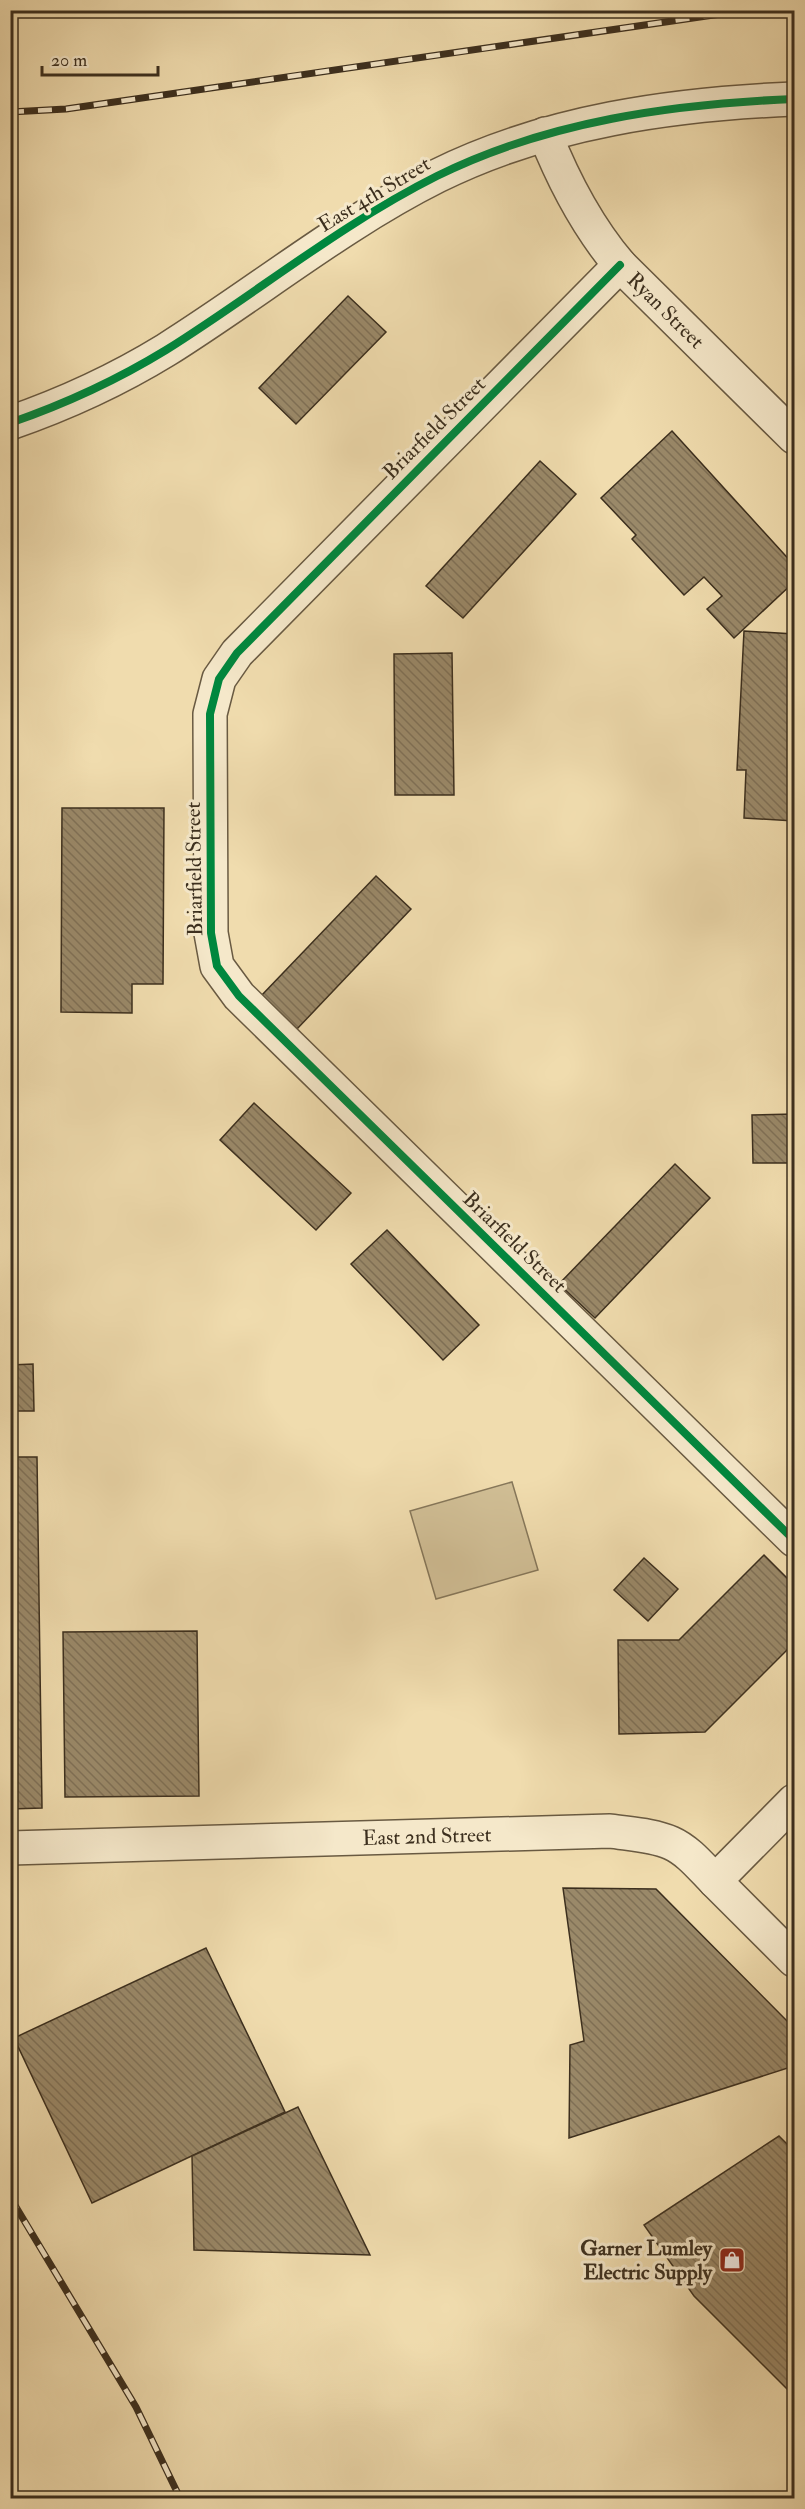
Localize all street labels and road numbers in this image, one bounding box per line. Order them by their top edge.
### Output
street label: East 4th Street [313,150,436,239]
street label: Ryan Street [621,266,710,355]
street label: Briarfield Street [377,371,492,485]
street label: Briarfield Street [180,801,209,936]
street label: Briarfield Street [457,1186,573,1299]
street label: East 2nd Street [362,1821,492,1852]

